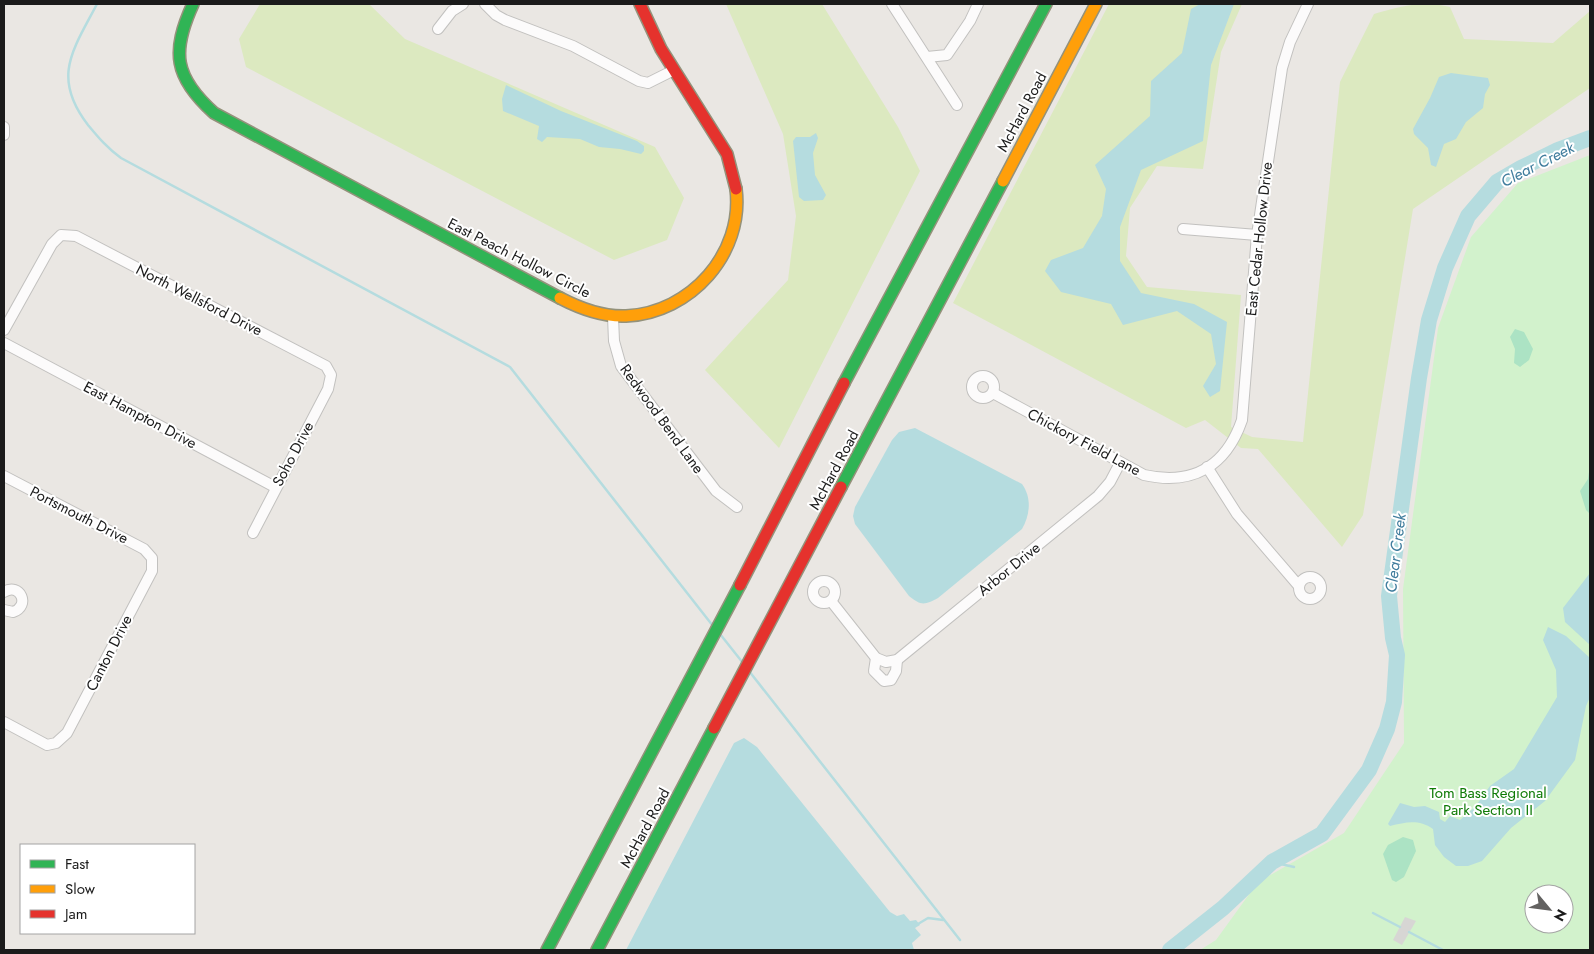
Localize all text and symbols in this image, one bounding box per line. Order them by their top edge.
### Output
street label: McHard Road [992,68,1052,156]
water label: Clear Creek [1496,136,1579,193]
street label: East Cedar Hollow Drive [1240,161,1278,317]
street label: East Peach Hollow Circle [444,212,595,304]
street label: North Wellsford Drive [132,259,266,342]
street label: Redwood Bend Lane [615,360,709,479]
street label: East Hampton Drive [80,376,201,454]
street label: Chickory Field Lane [1023,403,1145,481]
street label: Soho Drive [267,418,319,490]
street label: McHard Road [804,426,864,514]
street label: Portsmouth Drive [26,481,132,549]
water label: Clear Creek [1379,511,1412,594]
street label: Arbor Drive [973,537,1045,601]
street label: Canton Drive [80,611,138,695]
park label: Tom Bass Regional Park Section II [1429,782,1547,821]
street label: McHard Road [615,784,675,872]
legend [20,844,195,934]
text: Fast [65,853,89,875]
text: Slow [65,878,96,900]
north arrow [1524,884,1574,934]
text: Jam [63,903,88,925]
text: N [1549,906,1572,925]

